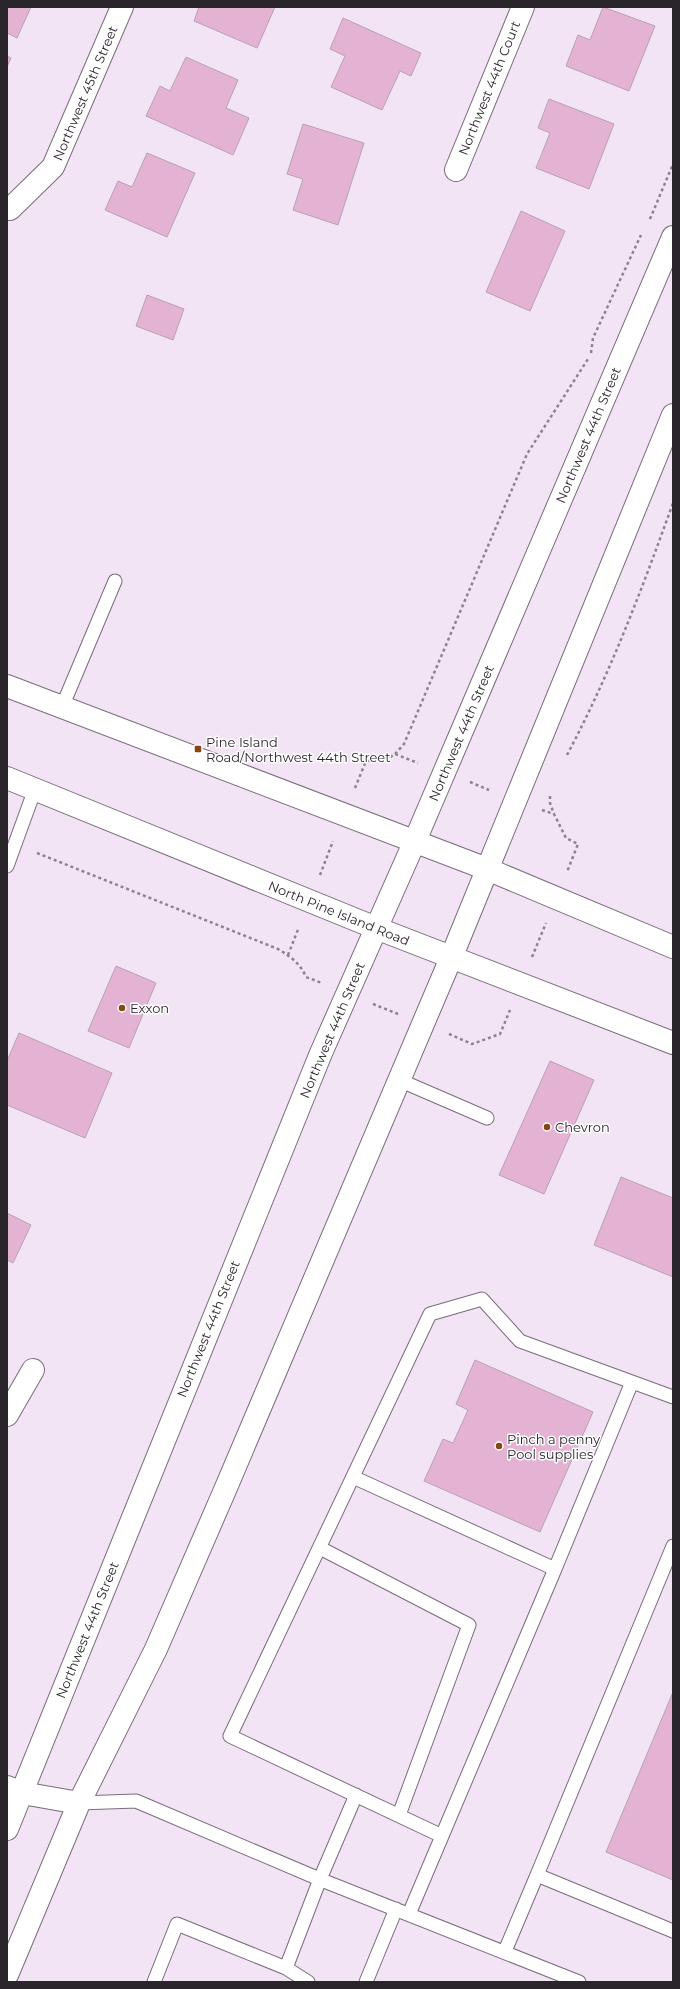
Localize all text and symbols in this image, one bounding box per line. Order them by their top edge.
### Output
street label: Northwest 44th Court [455,19,523,157]
street label: Northwest 45th Street [49,23,121,163]
street label: Northwest 44th Street [552,365,624,505]
street label: Northwest 44th Street [425,663,497,803]
place label: Pine Island Road/Northwest 44th Street [206,734,390,765]
marker: Pine Island Road/Northwest 44th Street [193,744,203,754]
street label: North Pine Island Road [266,877,412,949]
street label: Northwest 44th Street [296,960,368,1100]
place label: Exxon [130,1000,169,1016]
marker: Exxon [117,1003,127,1013]
place label: Chevron [555,1119,610,1135]
marker: Chevron [542,1122,552,1132]
street label: Northwest 44th Street [173,1258,243,1400]
place label: Pinch a penny Pool supplies [507,1431,601,1462]
marker: Pinch a penny Pool supplies [494,1441,504,1451]
street label: Northwest 44th Street [52,1559,122,1701]

